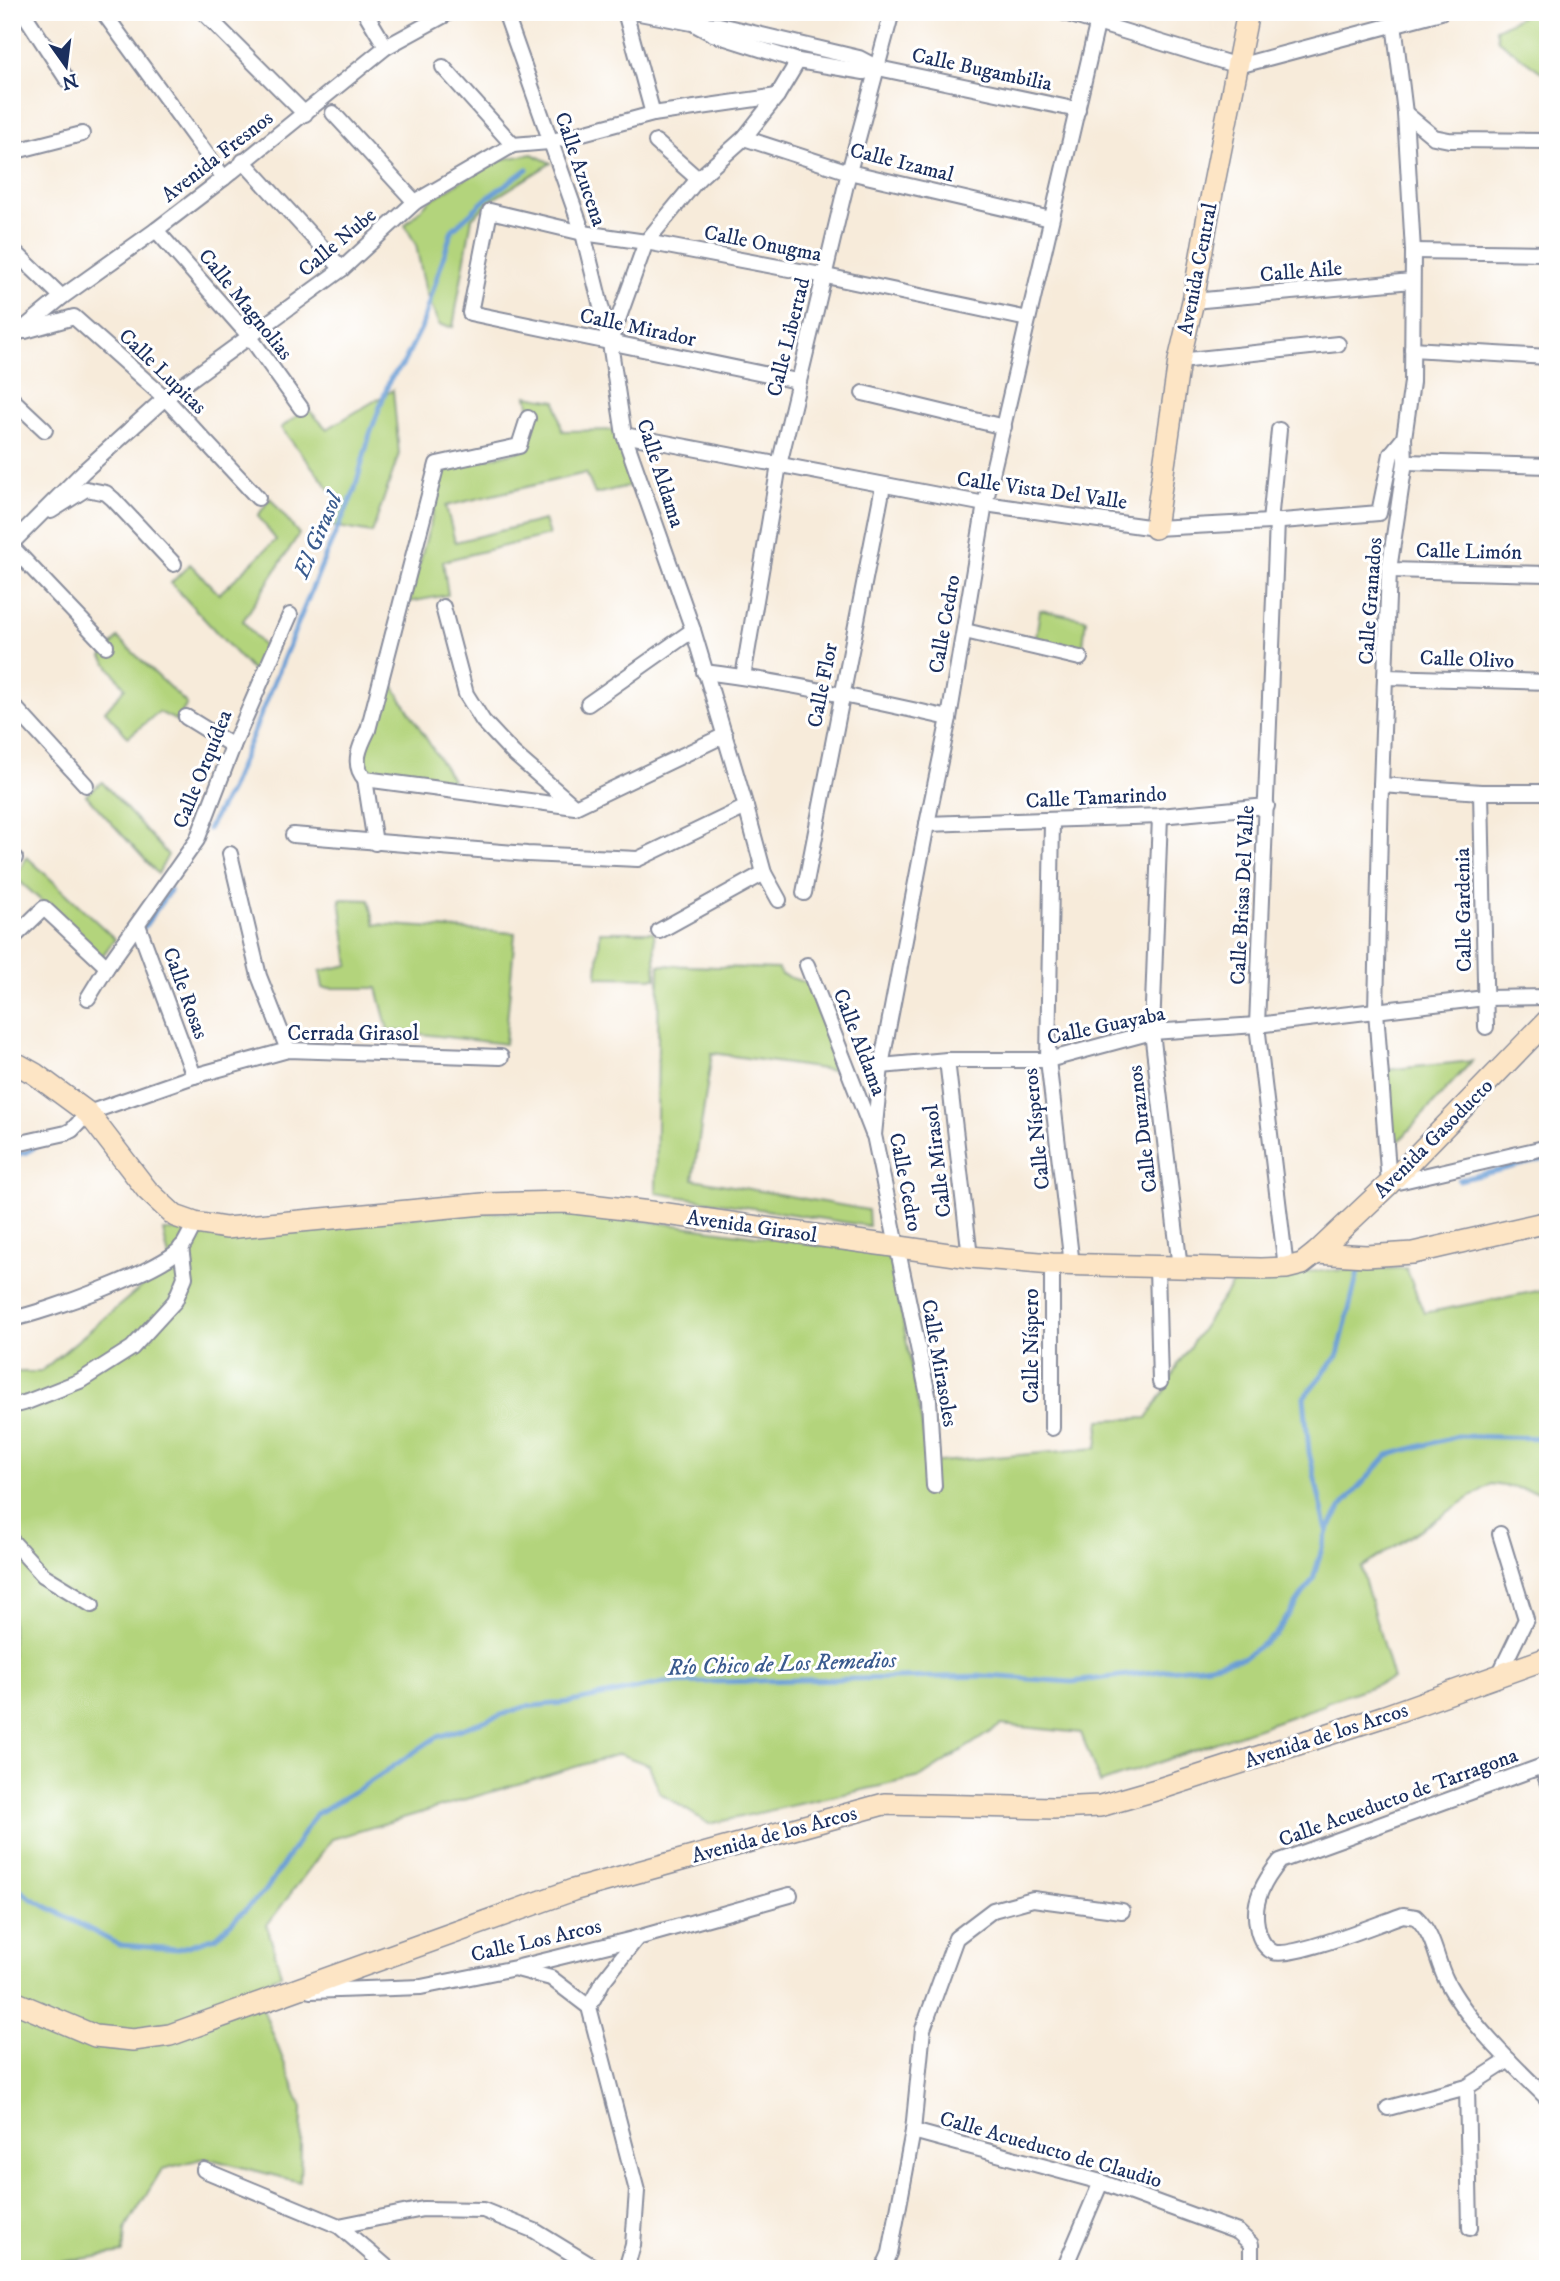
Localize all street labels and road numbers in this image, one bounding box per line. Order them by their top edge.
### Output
street label: Calle Bugambilia [909,42,1054,98]
street label: Avenida Fresnos [157,105,279,208]
street label: Calle Azucena [548,109,612,230]
street label: Calle Izamal [847,137,957,189]
street label: Avenida Central [1172,200,1224,338]
street label: Calle Nube [293,202,382,283]
street label: Calle Onugma [702,220,824,268]
street label: Calle Magnolias [192,244,298,366]
street label: Calle Aile [1259,255,1344,289]
street label: Calle Libertad [762,275,816,399]
street label: Calle Mirador [577,303,699,353]
street label: Calle Lupitas [113,323,212,420]
street label: Calle Aldama [630,416,690,531]
street label: Calle Vista Del Valle [955,466,1129,516]
street label: Calle Granados [1354,536,1388,666]
street label: Calle Limón [1416,538,1522,566]
street label: Calle Cedro [924,573,966,676]
street label: Calle Flor [802,640,844,730]
street label: Calle Olivo [1419,645,1515,675]
street label: Calle Orquídea [167,706,238,832]
street label: Calle Tamarindo [1025,781,1167,815]
street label: Calle Brisas Del Valle [1225,804,1261,986]
street label: Calle Gardenia [1450,847,1478,972]
street label: Calle Rosas [156,944,214,1043]
street label: Calle Aldama [827,985,891,1100]
street label: Calle Guayaba [1045,1001,1168,1051]
street label: Cerrada Girasol [287,1021,419,1047]
street label: Calle Duraznos [1122,1064,1164,1194]
street label: Calle Nísperos [1018,1067,1056,1191]
street label: Avenida Gasoducto [1368,1073,1499,1204]
street label: Calle Mirasol [918,1102,958,1219]
street label: Calle Cedro [883,1131,927,1234]
street label: Avenida Girasol [685,1205,819,1249]
street label: Calle Níspero [1019,1288,1045,1404]
street label: Calle Mirasoles [915,1297,963,1429]
street label: Avenida de los Arcos [1241,1697,1411,1775]
street label: Calle Acueducto de Tarragona [1275,1743,1521,1853]
street label: Avenida de los Arcos [689,1800,860,1870]
street label: Calle Los Arcos [469,1913,604,1969]
street label: Calle Acueducto de Claudio [937,2106,1165,2194]

